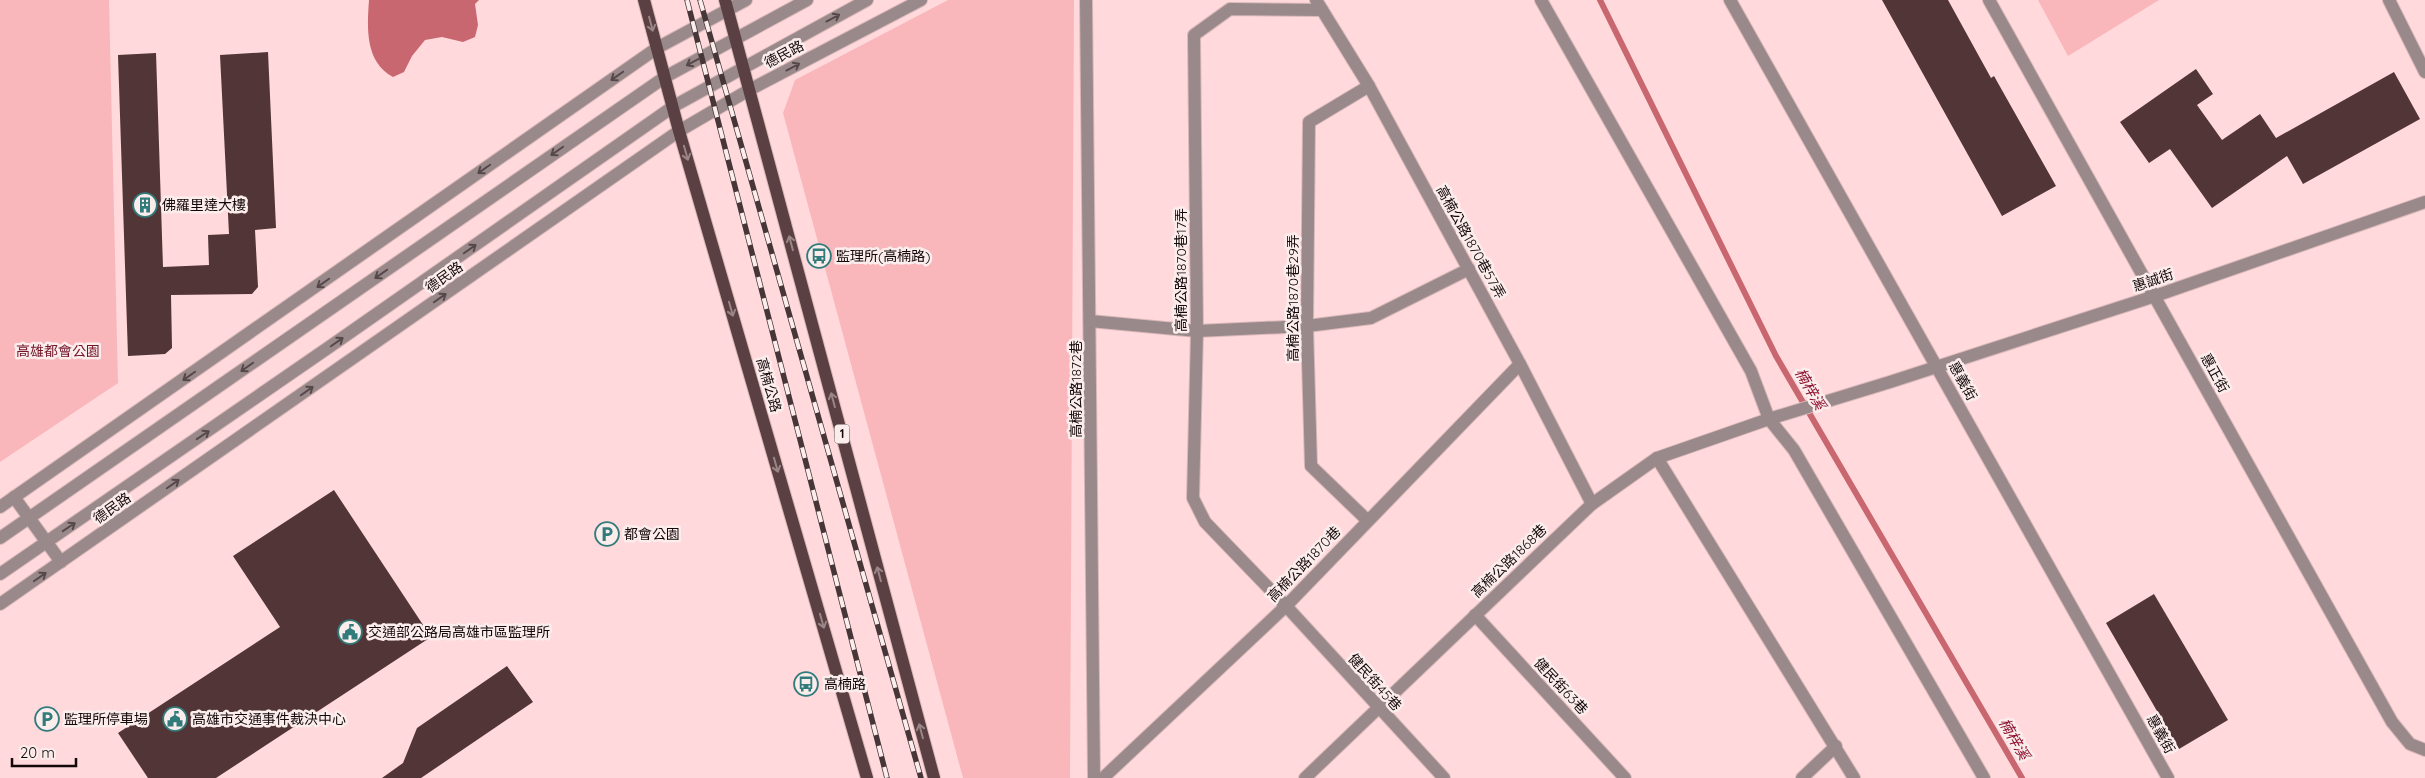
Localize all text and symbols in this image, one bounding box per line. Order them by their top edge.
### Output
one-way arrow [826,13,841,23]
one-way arrow [646,15,656,31]
street label: 德民路 [761,36,807,72]
one-way arrow [686,58,701,67]
one-way arrow [785,62,800,72]
one-way arrow [610,71,624,81]
one-way arrow [681,145,691,161]
one-way arrow [551,146,565,156]
one-way arrow [477,164,491,174]
street label: 高楠公路1870巷57弄 [1432,182,1510,302]
building icon: 佛羅里達大樓 [132,192,158,218]
place label: 佛羅里達大樓 [162,196,246,214]
street label: 高楠公路1870巷17弄 [1172,208,1190,332]
street label: 高楠公路1870巷29弄 [1284,234,1302,362]
one-way arrow [785,236,795,252]
bus stop icon: 監理所(高楠路) [806,243,832,269]
one-way arrow [462,244,476,254]
place label: 監理所(高楠路) [836,247,930,265]
street label: 德民路 [422,258,466,296]
street label: 惠誠街 [2130,265,2176,295]
one-way arrow [374,269,388,279]
one-way arrow [316,278,330,288]
one-way arrow [433,293,447,303]
one-way arrow [727,301,737,317]
one-way arrow [329,337,343,347]
street label: 高楠公路1872巷 [1067,340,1085,438]
park label: 高雄都會公園 [16,342,100,360]
street label: 惠正街 [2197,350,2233,396]
street label: 高楠公路 [753,356,785,414]
street label: 惠義街 [1945,358,1981,404]
one-way arrow [241,362,255,372]
water label: 楠梓溪 [1791,365,1831,415]
one-way arrow [183,371,197,381]
one-way arrow [300,386,314,396]
one-way arrow [827,393,837,409]
road number: 1 [834,424,850,444]
one-way arrow [196,430,210,440]
one-way arrow [772,457,782,473]
one-way arrow [166,479,180,489]
street label: 德民路 [90,489,134,527]
parking icon: 都會公園 [594,521,620,547]
street label: 高楠公路1868巷 [1468,521,1550,601]
one-way arrow [62,522,76,532]
street label: 高楠公路1870巷 [1264,523,1344,605]
place label: 都會公園 [624,525,680,543]
one-way arrow [874,566,884,582]
one-way arrow [33,572,47,582]
one-way arrow [817,613,827,629]
public building icon: 交通部公路局高雄市區監理所 [337,619,363,645]
place label: 交通部公路局高雄市區監理所 [368,623,550,641]
street label: 健民街45巷 [1345,650,1405,714]
street label: 健民街63巷 [1530,654,1592,718]
bus stop icon: 高楠路 [793,671,819,697]
place label: 高楠路 [824,675,866,693]
parking icon: 監理所停車場 [34,706,60,732]
public building icon: 高雄市交通事件裁決中心 [162,706,188,732]
place label: 監理所停車場 [64,710,148,728]
place label: 高雄市交通事件裁決中心 [192,710,346,728]
street label: 惠義街 [2143,711,2179,757]
water label: 楠梓溪 [1995,715,2035,765]
one-way arrow [916,723,926,739]
scale bar [12,736,76,768]
text: 20 m [20,743,55,762]

